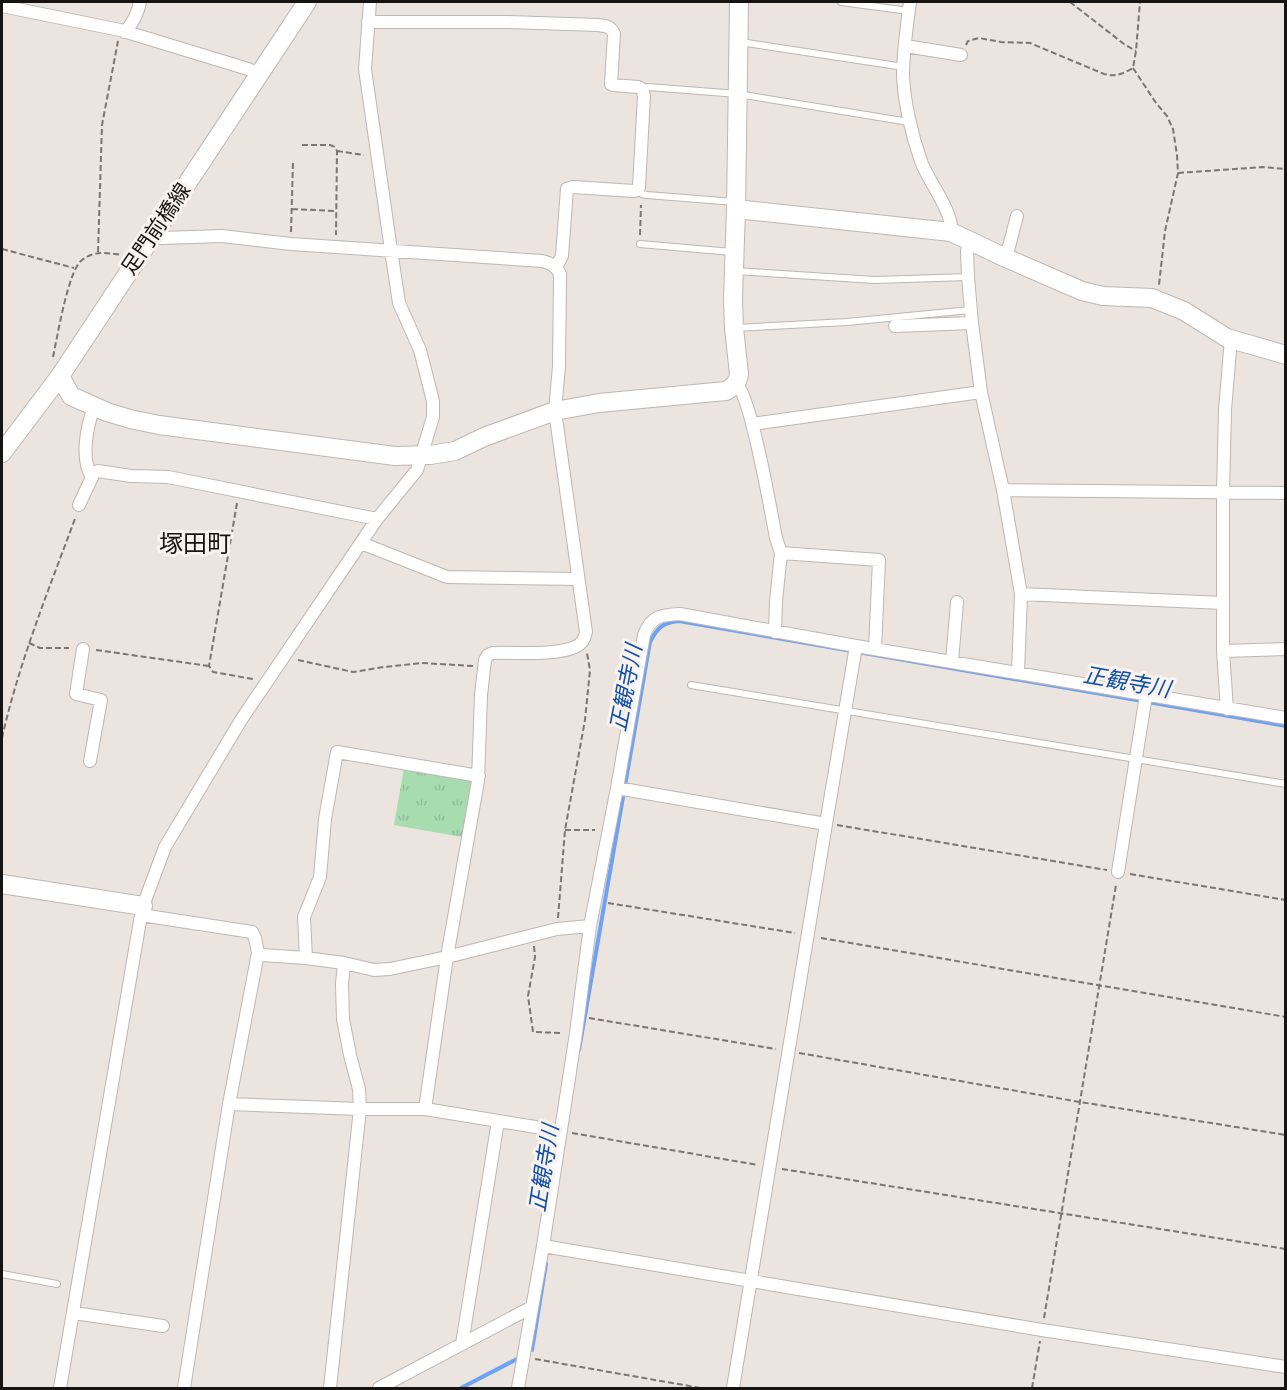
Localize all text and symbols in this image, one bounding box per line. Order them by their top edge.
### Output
street label: 足門前橋線 [117,179,195,279]
district label: 塚田町 [159,530,231,557]
water label: 正観寺川 [605,640,647,734]
water label: 正観寺川 [1081,662,1174,702]
water label: 正観寺川 [525,1121,564,1213]

